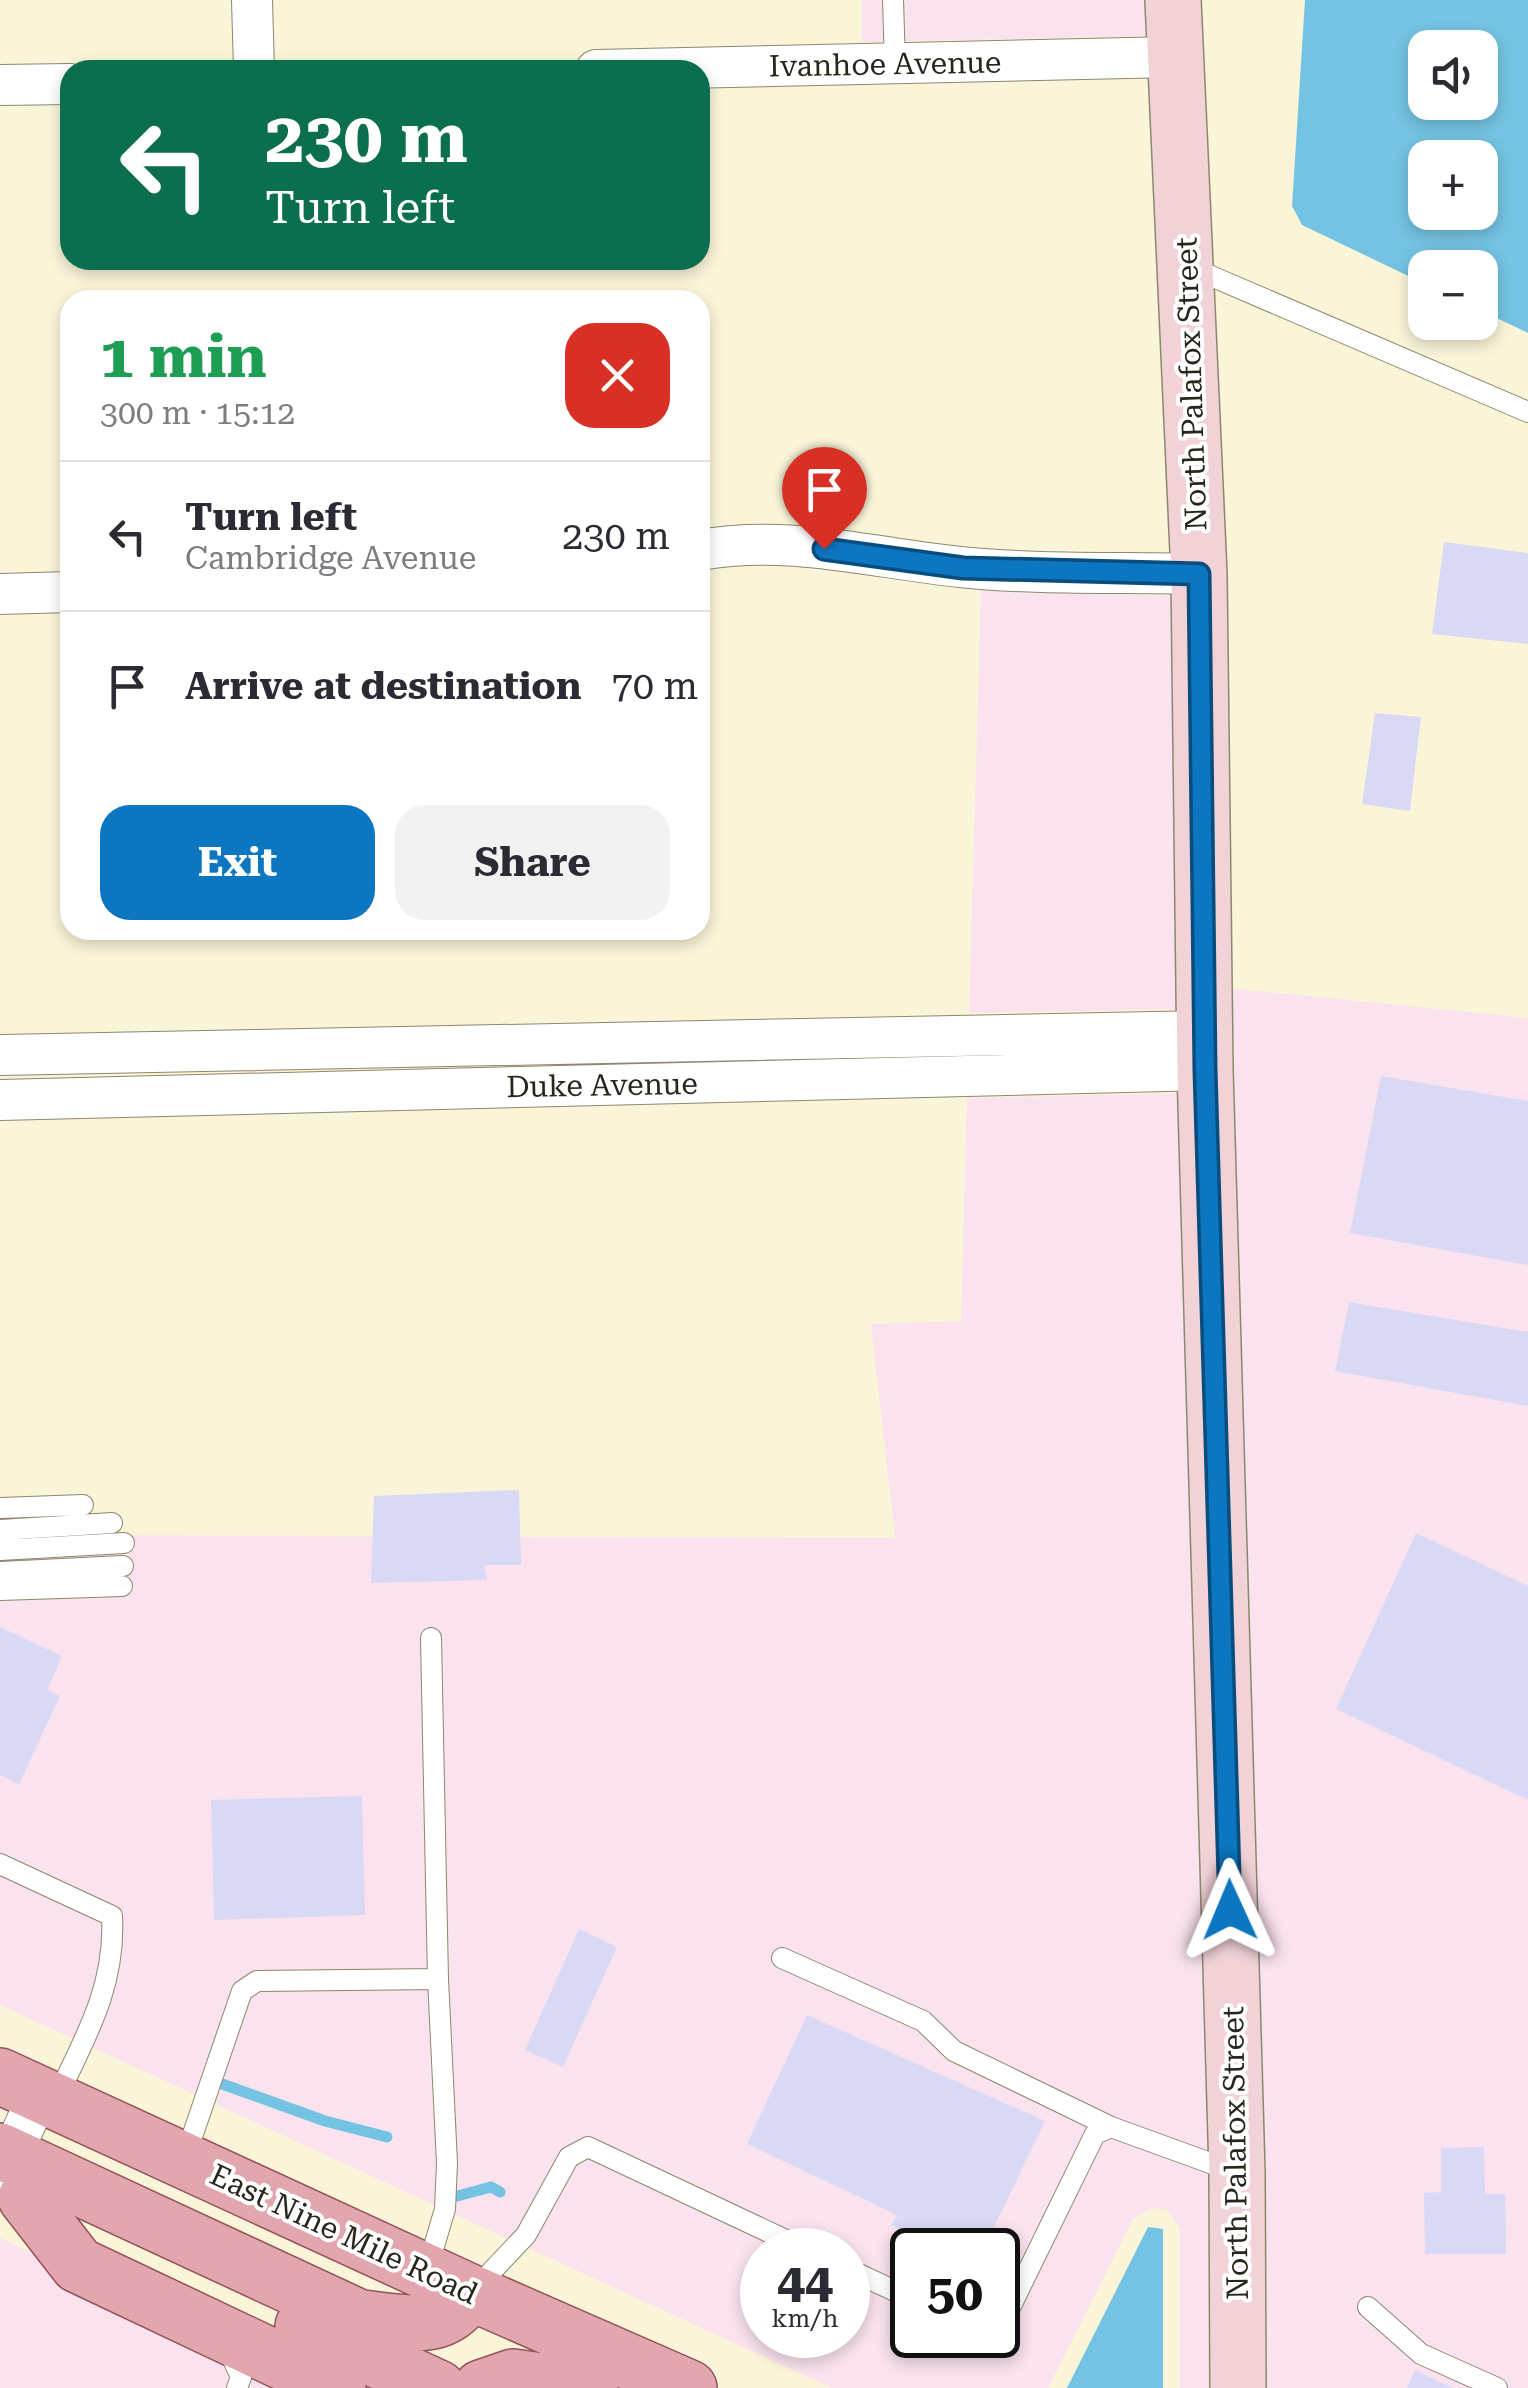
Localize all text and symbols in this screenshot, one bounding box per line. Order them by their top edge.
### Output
map controls [1408,30,1498,340]
button: sound [1408,30,1498,120]
street label: Ivanhoe Avenue [768,44,1002,84]
text: 230 m [265,97,468,179]
icon: left [100,100,230,230]
button: + [1408,140,1498,230]
text: Turn left [265,181,455,234]
street label: North Palafox Street [1168,237,1214,531]
button: − [1408,250,1498,340]
text: 1 min [100,321,267,392]
button: close [565,323,670,428]
text: 300 m · 15:12 [100,394,295,432]
pin [782,447,867,550]
icon: arrive [797,462,852,517]
text: Turn left [185,495,357,539]
icon: left [100,509,155,564]
text: 230 m [562,514,670,558]
text: Cambridge Avenue [185,539,476,577]
icon: arrive [100,659,155,714]
text: Arrive at destination [185,664,581,708]
text: 70 m [611,664,698,708]
button: Exit [100,805,375,920]
button: Share [395,805,670,920]
street label: Duke Avenue [506,1066,698,1104]
position arrow [1178,1858,1282,1962]
street label: North Palafox Street [1215,2006,1255,2300]
street label: East Nine Mile Road [205,2157,483,2311]
speed limit sign: 50 [890,2228,1020,2358]
text: 44 [777,2252,833,2310]
text: km/h [772,2304,838,2333]

